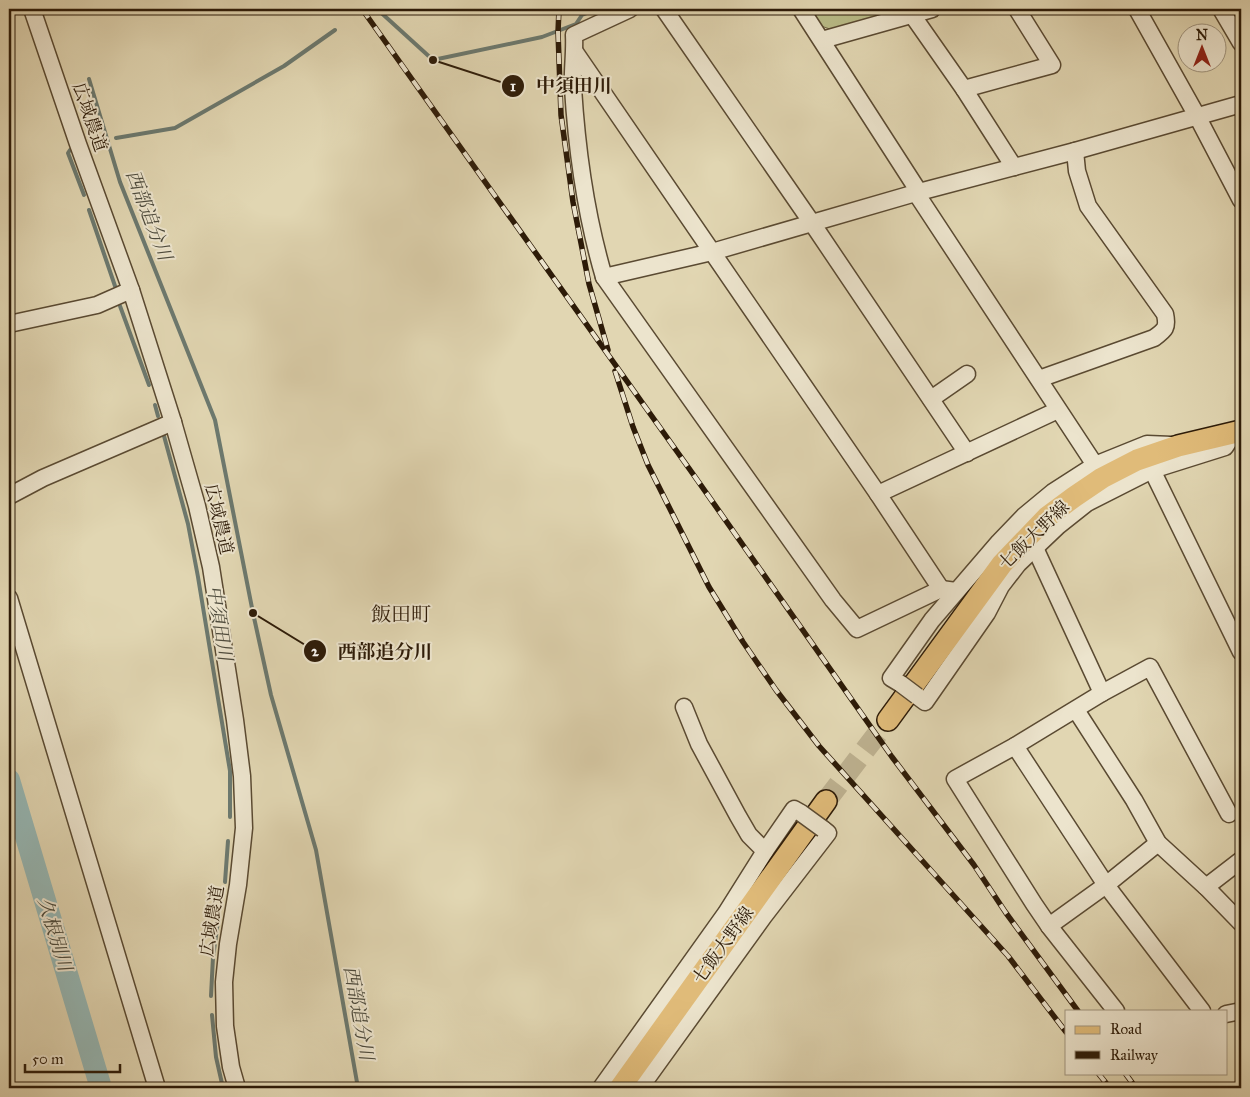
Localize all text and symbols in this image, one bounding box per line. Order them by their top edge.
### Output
north arrow [1178,22,1228,72]
text: N [1196,27,1208,44]
callout: 中須田川 [501,69,622,103]
text: 中須田川 [536,74,612,97]
text: 1 [510,77,516,95]
street label: 広域農道 [68,79,112,155]
water label: 西部追分川 [121,167,177,265]
street label: 広域農道 [200,481,238,557]
street label: 七飯大野線 [994,496,1074,574]
water label: 中須田川 [203,584,238,664]
district label: 飯田町 [371,602,431,626]
callout: 西部追分川 [302,634,442,668]
text: 西部追分川 [337,640,433,663]
text: 2 [311,642,319,660]
street label: 広域農道 [196,884,228,958]
water label: 久根別川 [33,894,78,976]
street label: 七飯大野線 [688,902,758,988]
water label: 西部追分川 [339,964,379,1064]
legend [1065,1010,1228,1074]
text: Road [1110,1020,1142,1038]
scale bar [25,1042,120,1074]
text: Railway [1110,1046,1159,1064]
text: 50 m [32,1050,64,1068]

